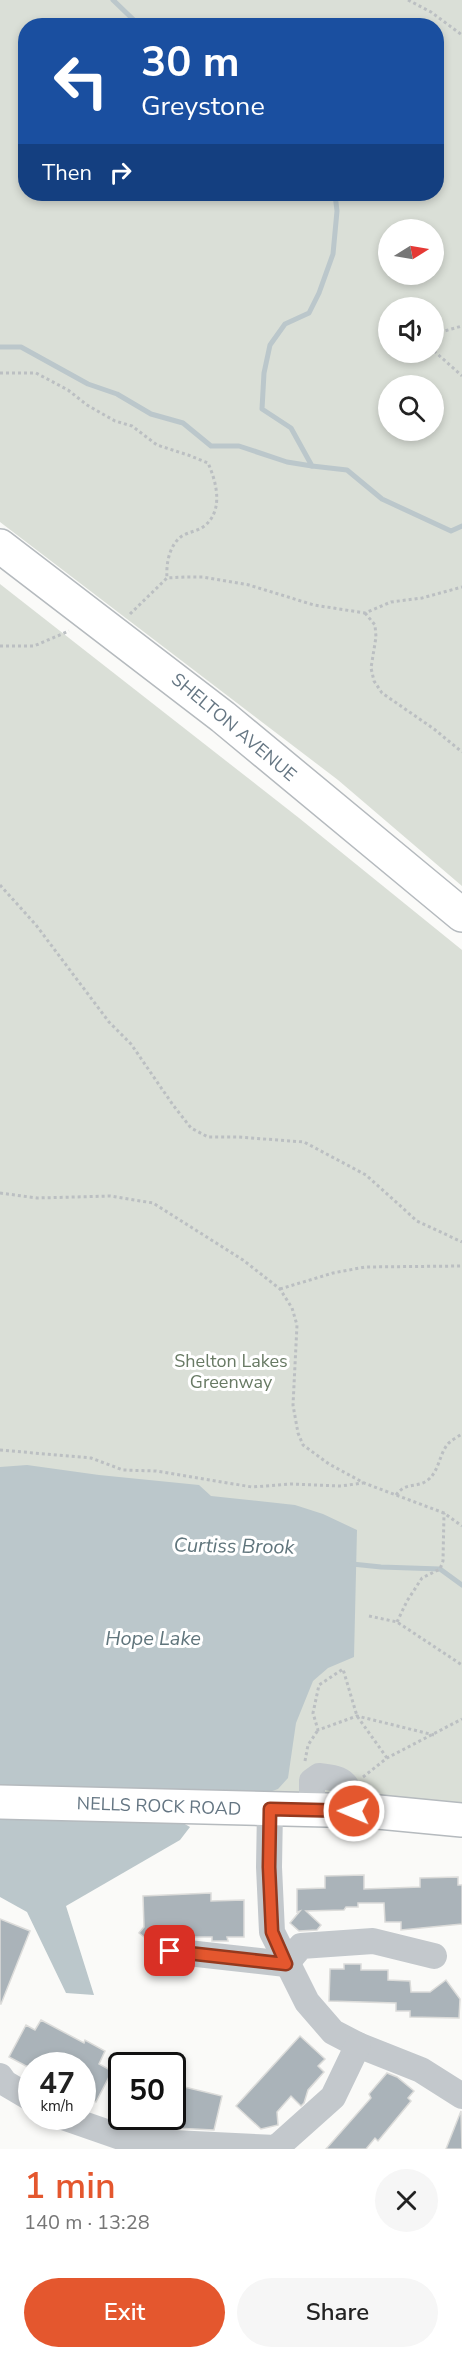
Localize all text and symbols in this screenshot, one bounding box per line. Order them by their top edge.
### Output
text: 30 m [141,34,240,91]
icon: left [42,42,120,120]
text: Greystone [141,88,265,125]
icon: right [104,156,137,189]
text: Then [42,158,92,188]
north arrow [378,219,444,285]
map controls [378,219,444,441]
button: sound [378,297,444,363]
button: search [378,375,444,441]
street label: SHELTON AVENUE [166,668,302,786]
park label: Shelton Lakes Greenway [174,1349,288,1394]
water label: Curtiss Brook [173,1531,296,1561]
water label: Hope Lake [105,1625,201,1652]
position arrow [322,1779,386,1843]
street label: NELLS ROCK ROAD [76,1791,242,1821]
pin [144,1925,195,1976]
icon: arrive [153,1934,186,1967]
speed limit sign: 50 [108,2052,186,2130]
text: 47 [39,2063,75,2104]
text: km/h [40,2096,74,2116]
text: 1 min [24,2162,116,2211]
button: close [375,2169,438,2232]
text: 140 m · 13:28 [24,2209,150,2236]
button: Exit [24,2278,225,2347]
button: Share [237,2278,438,2347]

